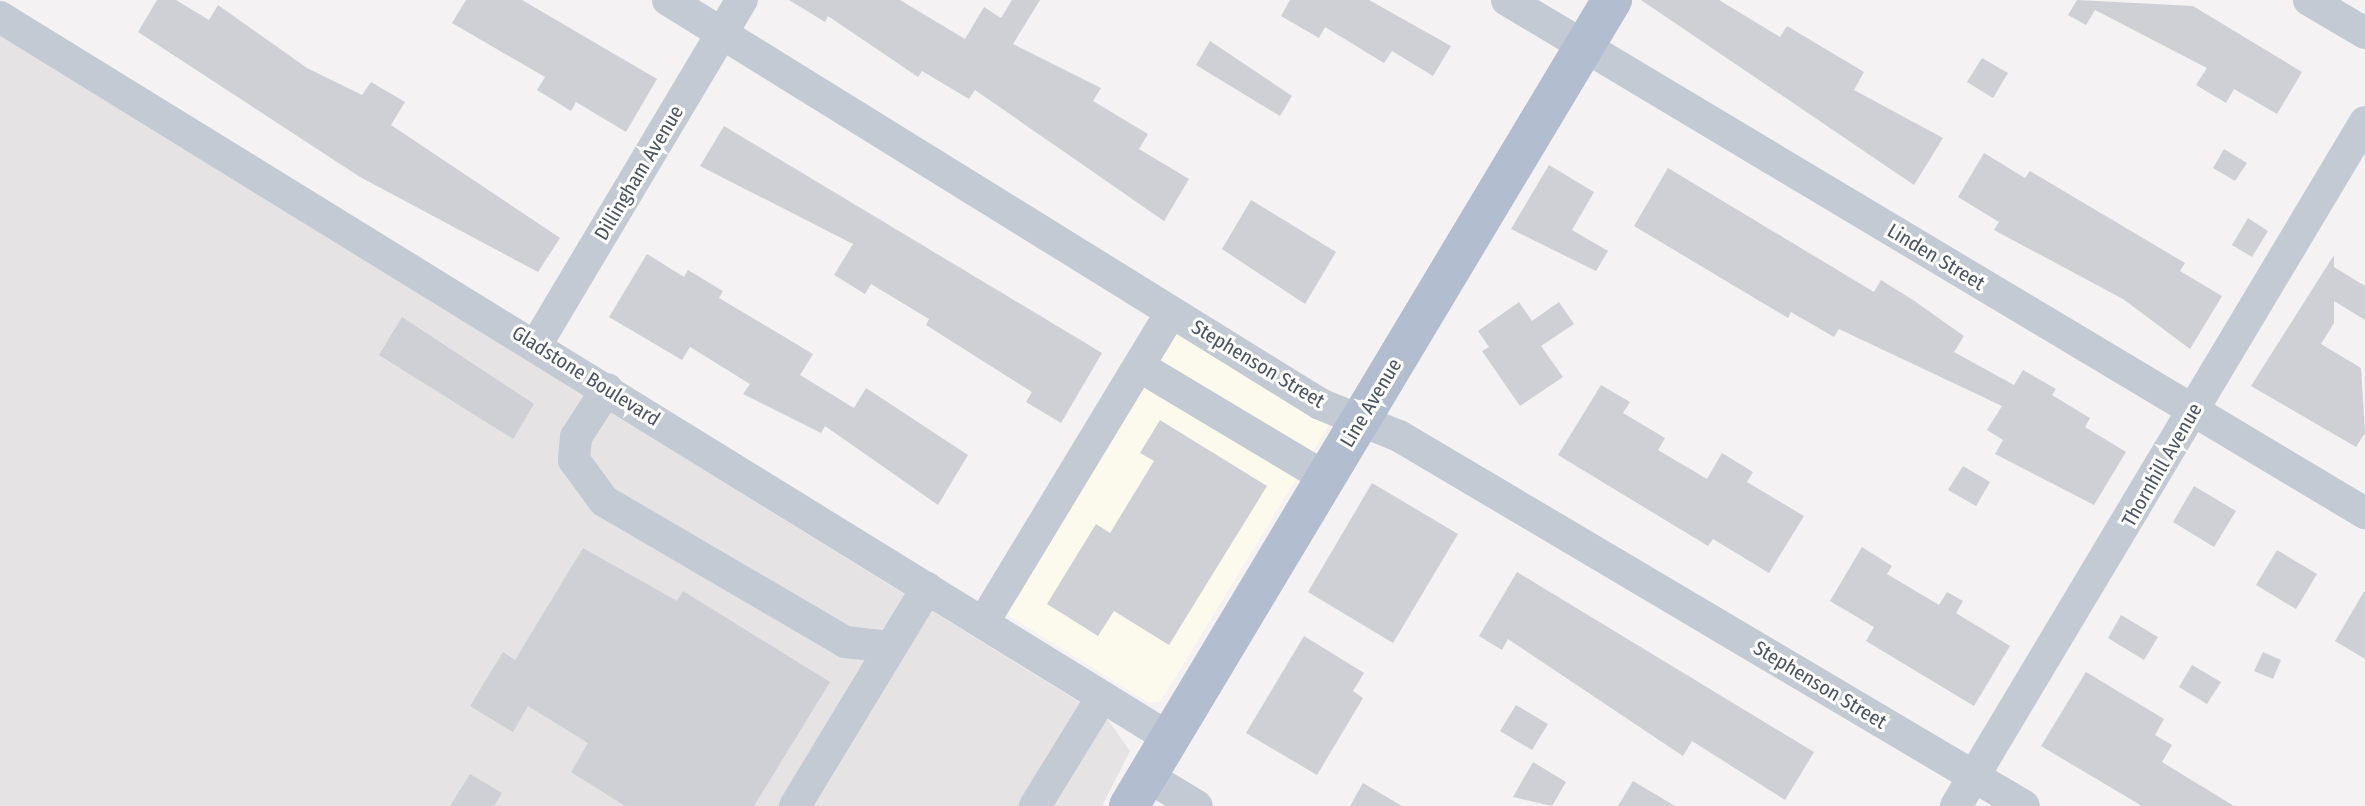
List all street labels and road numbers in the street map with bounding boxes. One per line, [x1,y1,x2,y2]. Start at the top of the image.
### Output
street label: Dillingham Avenue [589,101,689,245]
street label: Linden Street [1883,219,1989,295]
street label: Stephenson Street [1187,315,1329,413]
street label: Gladstone Boulevard [508,321,664,431]
street label: Line Avenue [1335,354,1407,452]
street label: Thornhill Avenue [2117,399,2207,531]
street label: Stephenson Street [1749,636,1891,734]

